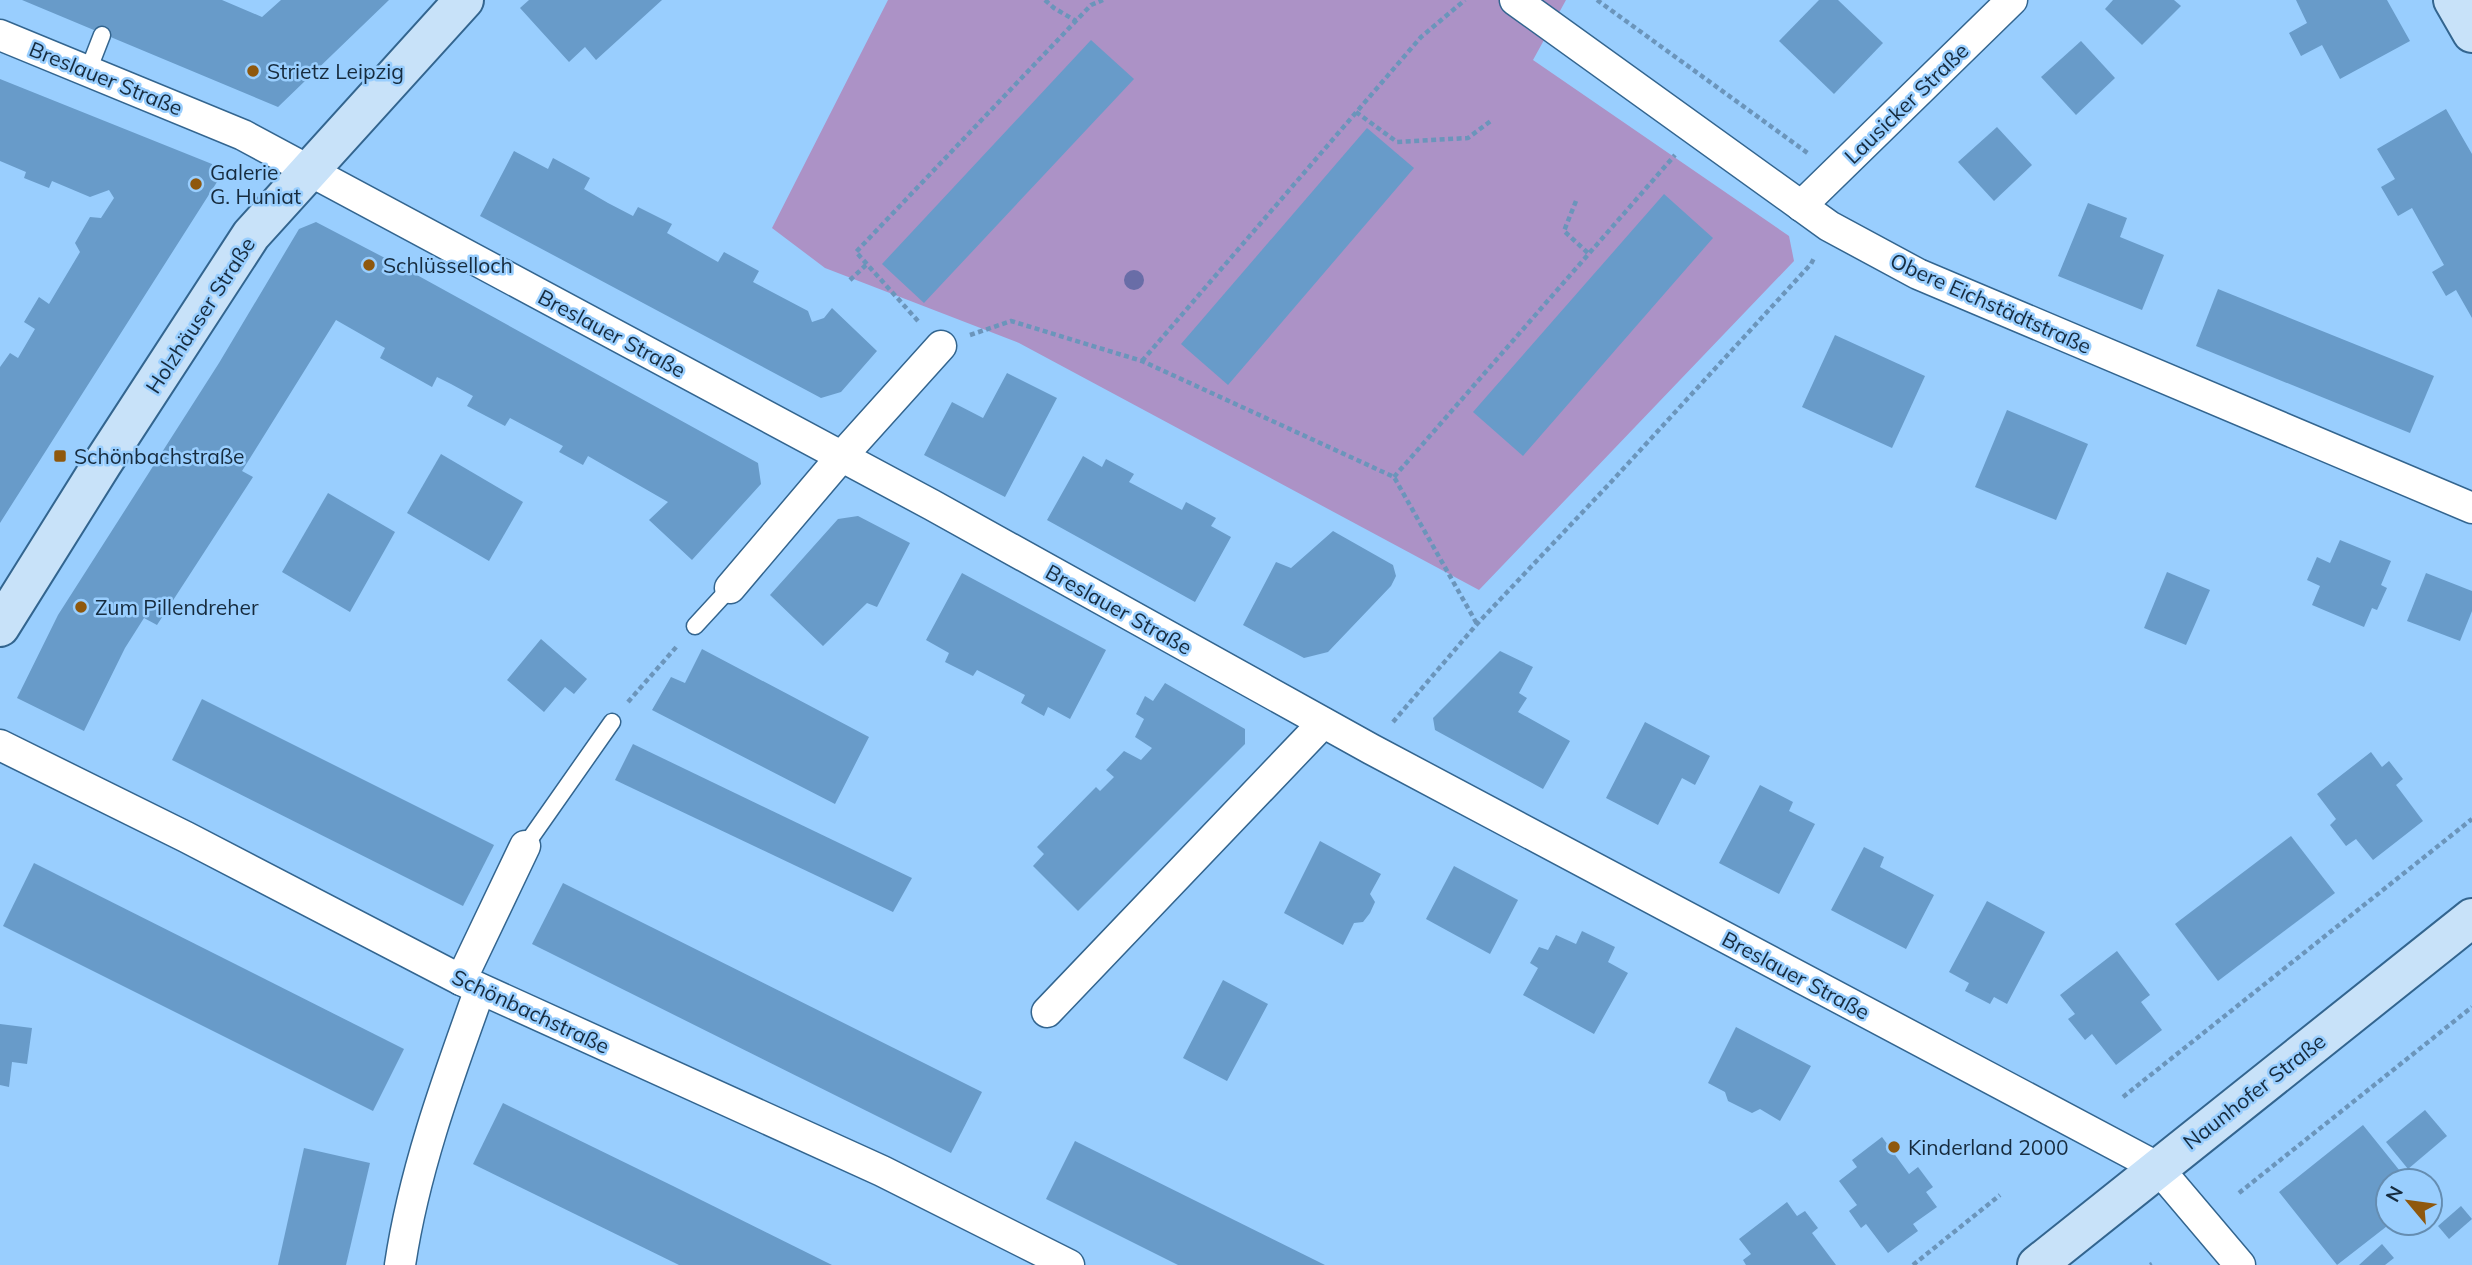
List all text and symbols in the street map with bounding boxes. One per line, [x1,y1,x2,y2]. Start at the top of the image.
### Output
street label: Breslauer Straße [26,35,186,121]
street label: Lausicker Straße [1839,37,1973,169]
place label: Strietz Leipzig [267,58,404,84]
marker: Strietz Leipzig [245,63,261,79]
place label: Galerie G. Huniat [210,159,301,209]
marker: Galerie G. Huniat [188,176,204,192]
street label: Holzhäuser Straße [140,232,260,398]
street label: Obere Eichstädtstraße [1886,247,2096,359]
place label: Schlüsselloch [383,252,513,278]
marker: Schlüsselloch [361,257,377,273]
street label: Breslauer Straße [534,283,690,383]
place label: Schönbachstraße [74,443,245,469]
marker: Schönbachstraße [52,448,68,464]
street label: Breslauer Straße [1041,558,1197,660]
place label: Zum Pillendreher [95,594,259,620]
marker: Zum Pillendreher [73,599,89,615]
street label: Breslauer Straße [1718,925,1874,1025]
street label: Schönbachstraße [448,963,614,1059]
street label: Naunhofer Straße [2178,1027,2330,1155]
place label: Kinderland 2000 [1908,1134,2069,1160]
marker: Kinderland 2000 [1886,1139,1902,1155]
north arrow [2374,1167,2444,1237]
text: N [2380,1182,2408,1206]

